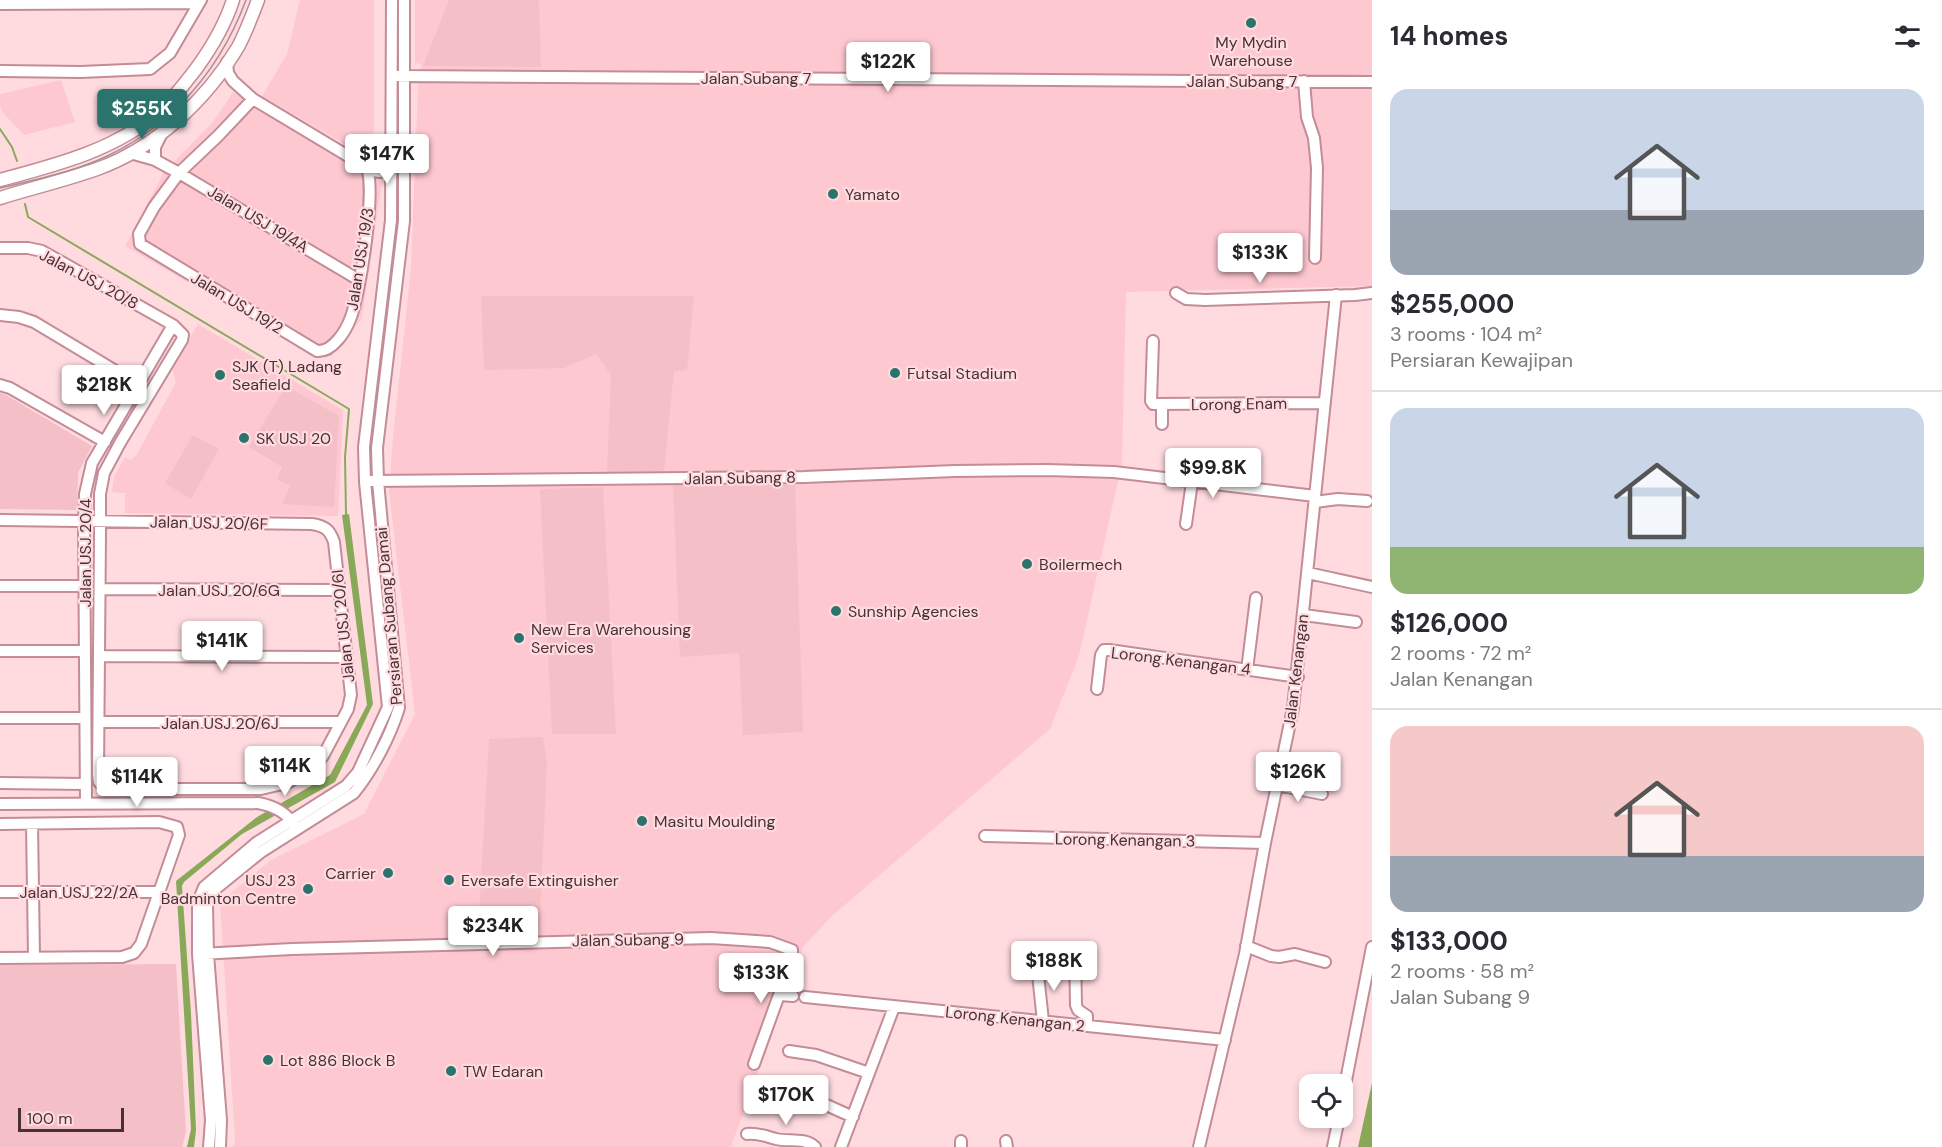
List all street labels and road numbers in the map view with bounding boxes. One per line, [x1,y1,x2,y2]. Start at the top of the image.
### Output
street label: Jalan Subang 7 [701,68,811,89]
street label: Jalan Subang 7 [1187,71,1297,92]
street label: Jalan USJ 19/4A [204,181,313,258]
street label: Jalan USJ 19/3 [342,206,378,312]
street label: Jalan USJ 20/8 [36,244,142,314]
street label: Jalan USJ 19/2 [187,267,287,339]
street label: Lorong Enam [1191,393,1287,415]
street label: Jalan Subang 8 [684,467,796,489]
street label: Jalan USJ 20/4 [75,498,96,607]
street label: Jalan USJ 20/6F [150,511,269,535]
street label: Persiaran Subang Damai [371,526,407,706]
street label: Jalan USJ 20/6I [327,568,359,684]
street label: Jalan USJ 20/6G [158,580,280,601]
street label: Jalan Kenangan [1279,613,1313,729]
street label: Lorong Kenangan 4 [1110,642,1252,680]
street label: Jalan USJ 20/6J [161,713,279,734]
street label: Lorong Kenangan 3 [1055,828,1195,852]
street label: Jalan USJ 22/2A [19,882,139,903]
street label: Jalan Subang 9 [572,929,684,951]
street label: Lorong Kenangan 2 [944,1001,1086,1037]

